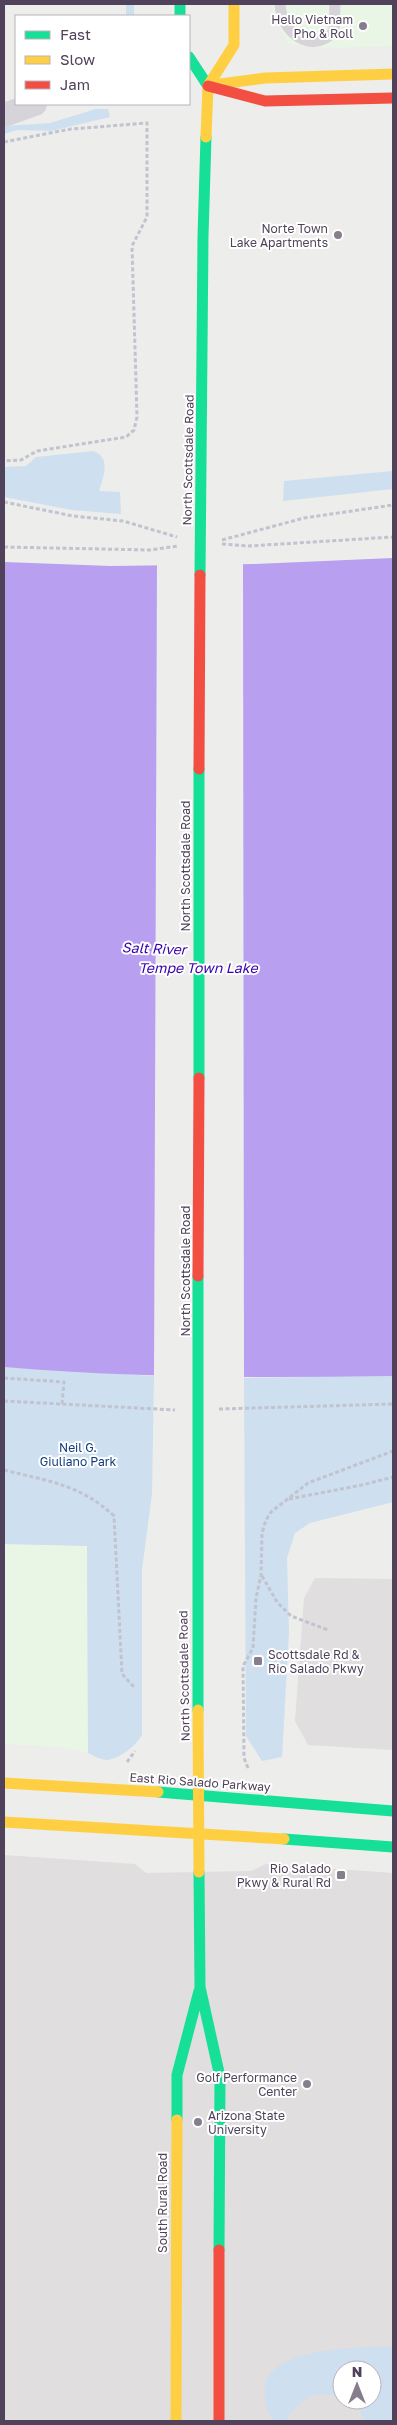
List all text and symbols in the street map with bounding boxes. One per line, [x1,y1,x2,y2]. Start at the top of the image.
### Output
place label: Hello Vietnam Pho & Roll [271,12,353,41]
legend [15,15,190,105]
marker: Hello Vietnam Pho & Roll [357,20,369,32]
text: Fast [60,25,91,43]
text: Slow [60,50,95,68]
text: Jam [60,75,90,93]
place label: Norte Town Lake Apartments [230,221,328,250]
marker: Norte Town Lake Apartments [332,229,344,241]
street label: North Scottsdale Road [179,394,197,526]
street label: North Scottsdale Road [178,801,193,931]
water label: Salt River [121,938,189,958]
water label: Tempe Town Lake [138,959,258,976]
street label: North Scottsdale Road [178,1206,193,1336]
park label: Neil G. Giuliano Park [40,1440,116,1469]
street label: North Scottsdale Road [175,1610,193,1742]
place label: Scottsdale Rd & Rio Salado Pkwy [268,1647,364,1676]
marker: Scottsdale Rd & Rio Salado Pkwy [252,1655,264,1667]
street label: East Rio Salado Parkway [129,1770,271,1794]
place label: Rio Salado Pkwy & Rural Rd [237,1861,331,1890]
marker: Rio Salado Pkwy & Rural Rd [335,1869,347,1881]
place label: Golf Performance Center [196,2070,297,2099]
marker: Golf Performance Center [301,2078,313,2090]
place label: Arizona State University [208,2108,285,2137]
marker: Arizona State University [192,2116,204,2128]
street label: South Rural Road [155,2153,170,2253]
north arrow [332,2360,382,2410]
text: N [352,2363,362,2380]

